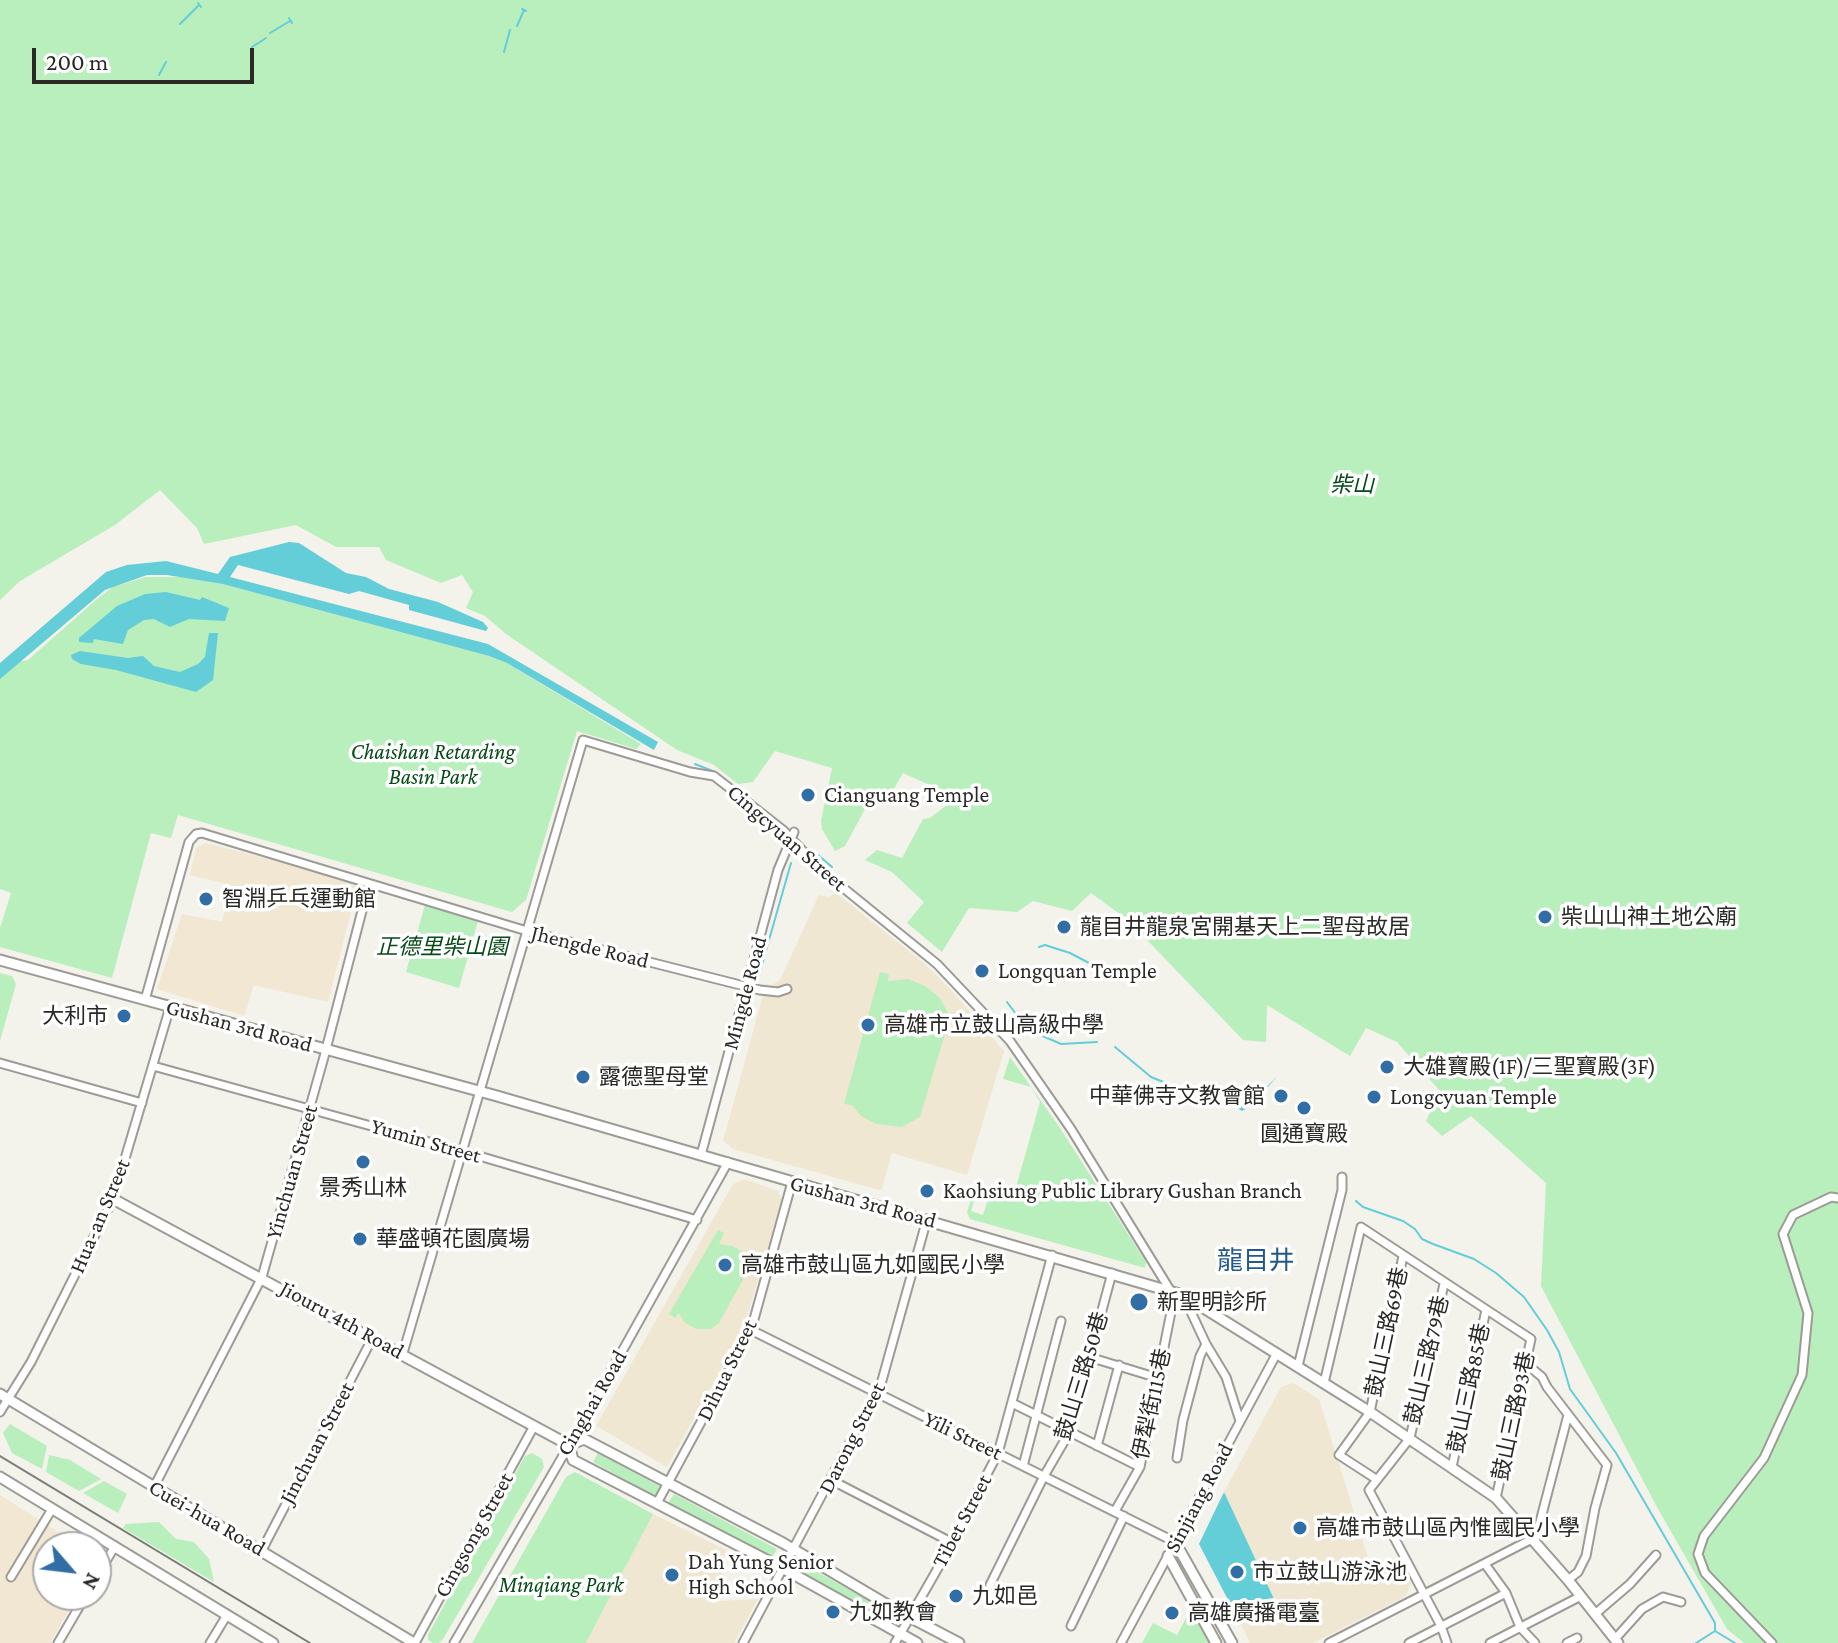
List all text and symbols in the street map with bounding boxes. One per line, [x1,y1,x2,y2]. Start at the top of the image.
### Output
scale bar [36,32,258,82]
text: 200 m [46,48,108,75]
park label: 柴山 [1330,472,1374,498]
park label: Chaishan Retarding Basin Park [351,739,515,790]
street label: Cingcyuan Street [722,779,852,897]
place label: Cianguang Temple [824,782,989,808]
marker: Cianguang Temple [799,786,817,804]
place label: 智淵乒乓運動館 [222,886,376,912]
marker: 智淵乒乓運動館 [197,890,215,908]
place label: 柴山山神土地公廟 [1561,904,1737,930]
marker: 柴山山神土地公廟 [1536,908,1554,926]
place label: 龍目井龍泉宮開基天上二聖母故居 [1080,914,1410,940]
marker: 龍目井龍泉宮開基天上二聖母故居 [1055,918,1073,936]
street label: Jhengde Road [528,920,652,974]
street label: Mingde Road [717,933,773,1053]
park label: 正德里柴山園 [376,934,508,960]
place label: Longquan Temple [998,958,1157,984]
marker: Longquan Temple [973,962,991,980]
street label: Gushan 3rd Road [163,994,315,1058]
place label: 大利市 [42,1003,108,1029]
marker: 大利市 [115,1007,133,1025]
place label: 高雄市立鼓山高級中學 [884,1012,1104,1038]
marker: 高雄市立鼓山高級中學 [859,1016,877,1034]
place label: 大雄寶殿(1F)/三聖寶殿(3F) [1403,1054,1656,1080]
marker: 大雄寶殿(1F)/三聖寶殿(3F) [1378,1058,1396,1076]
place label: 露德聖母堂 [599,1064,709,1090]
marker: 露德聖母堂 [574,1068,592,1086]
place label: 中華佛寺文教會館 [1089,1083,1265,1109]
place label: Longcyuan Temple [1390,1084,1557,1110]
marker: 中華佛寺文教會館 [1272,1087,1290,1105]
marker: Longcyuan Temple [1365,1088,1383,1106]
marker: 圓通寶殿 [1295,1099,1313,1117]
street label: Yinchuan Street [260,1102,324,1242]
street label: Yumin Street [368,1113,484,1169]
place label: 圓通寶殿 [1260,1121,1348,1147]
marker: 景秀山林 [354,1153,372,1171]
street label: Hua-an Street [64,1155,136,1277]
street label: Gushan 3rd Road [787,1170,939,1234]
place label: 景秀山林 [319,1175,407,1201]
place label: Kaohsiung Public Library Gushan Branch [943,1178,1302,1204]
marker: Kaohsiung Public Library Gushan Branch [918,1182,936,1200]
place label: 華盛頓花園廣場 [376,1226,530,1252]
marker: 華盛頓花園廣場 [351,1230,369,1248]
district label: 龍目井 [1217,1245,1295,1277]
place label: 高雄市鼓山區九如國民小學 [741,1252,1005,1278]
marker: 高雄市鼓山區九如國民小學 [716,1256,734,1274]
street label: 鼓山三路69巷 [1360,1265,1414,1399]
street label: Jiouru 4th Road [275,1275,409,1365]
place label: 新聖明診所 [1157,1289,1267,1315]
marker: 新聖明診所 [1128,1291,1150,1313]
street label: 鼓山三路79巷 [1399,1293,1455,1427]
street label: 鼓山三路50巷 [1050,1309,1114,1443]
street label: Dihua Street [691,1315,763,1425]
street label: 鼓山三路85巷 [1442,1321,1496,1455]
street label: Cinghai Road [551,1345,633,1461]
street label: 伊犁街115巷 [1127,1346,1177,1462]
street label: 鼓山三路93巷 [1487,1349,1541,1483]
street label: Jinchuan Street [274,1377,360,1509]
street label: Darong Street [813,1378,891,1498]
street label: Yili Street [920,1406,1006,1466]
street label: Sinjiang Road [1159,1439,1239,1557]
street label: Cingsong Street [429,1468,519,1602]
street label: Tibet Street [926,1470,998,1572]
street label: Cuei-hua Road [144,1474,270,1562]
place label: 高雄市鼓山區內惟國民小學 [1316,1515,1580,1541]
marker: 高雄市鼓山區內惟國民小學 [1291,1519,1309,1537]
north arrow [32,1531,112,1611]
place label: Dah Yung Senior High School [688,1549,834,1600]
place label: 市立鼓山游泳池 [1253,1559,1407,1585]
marker: 市立鼓山游泳池 [1228,1563,1246,1581]
marker: Dah Yung Senior High School [663,1566,681,1584]
text: N [77,1569,106,1594]
park label: Minqiang Park [499,1572,623,1598]
place label: 九如邑 [972,1583,1038,1609]
marker: 九如邑 [947,1587,965,1605]
place label: 九如教會 [849,1599,937,1625]
place label: 高雄廣播電臺 [1188,1600,1320,1626]
marker: 九如教會 [824,1603,842,1621]
marker: 高雄廣播電臺 [1163,1604,1181,1622]

